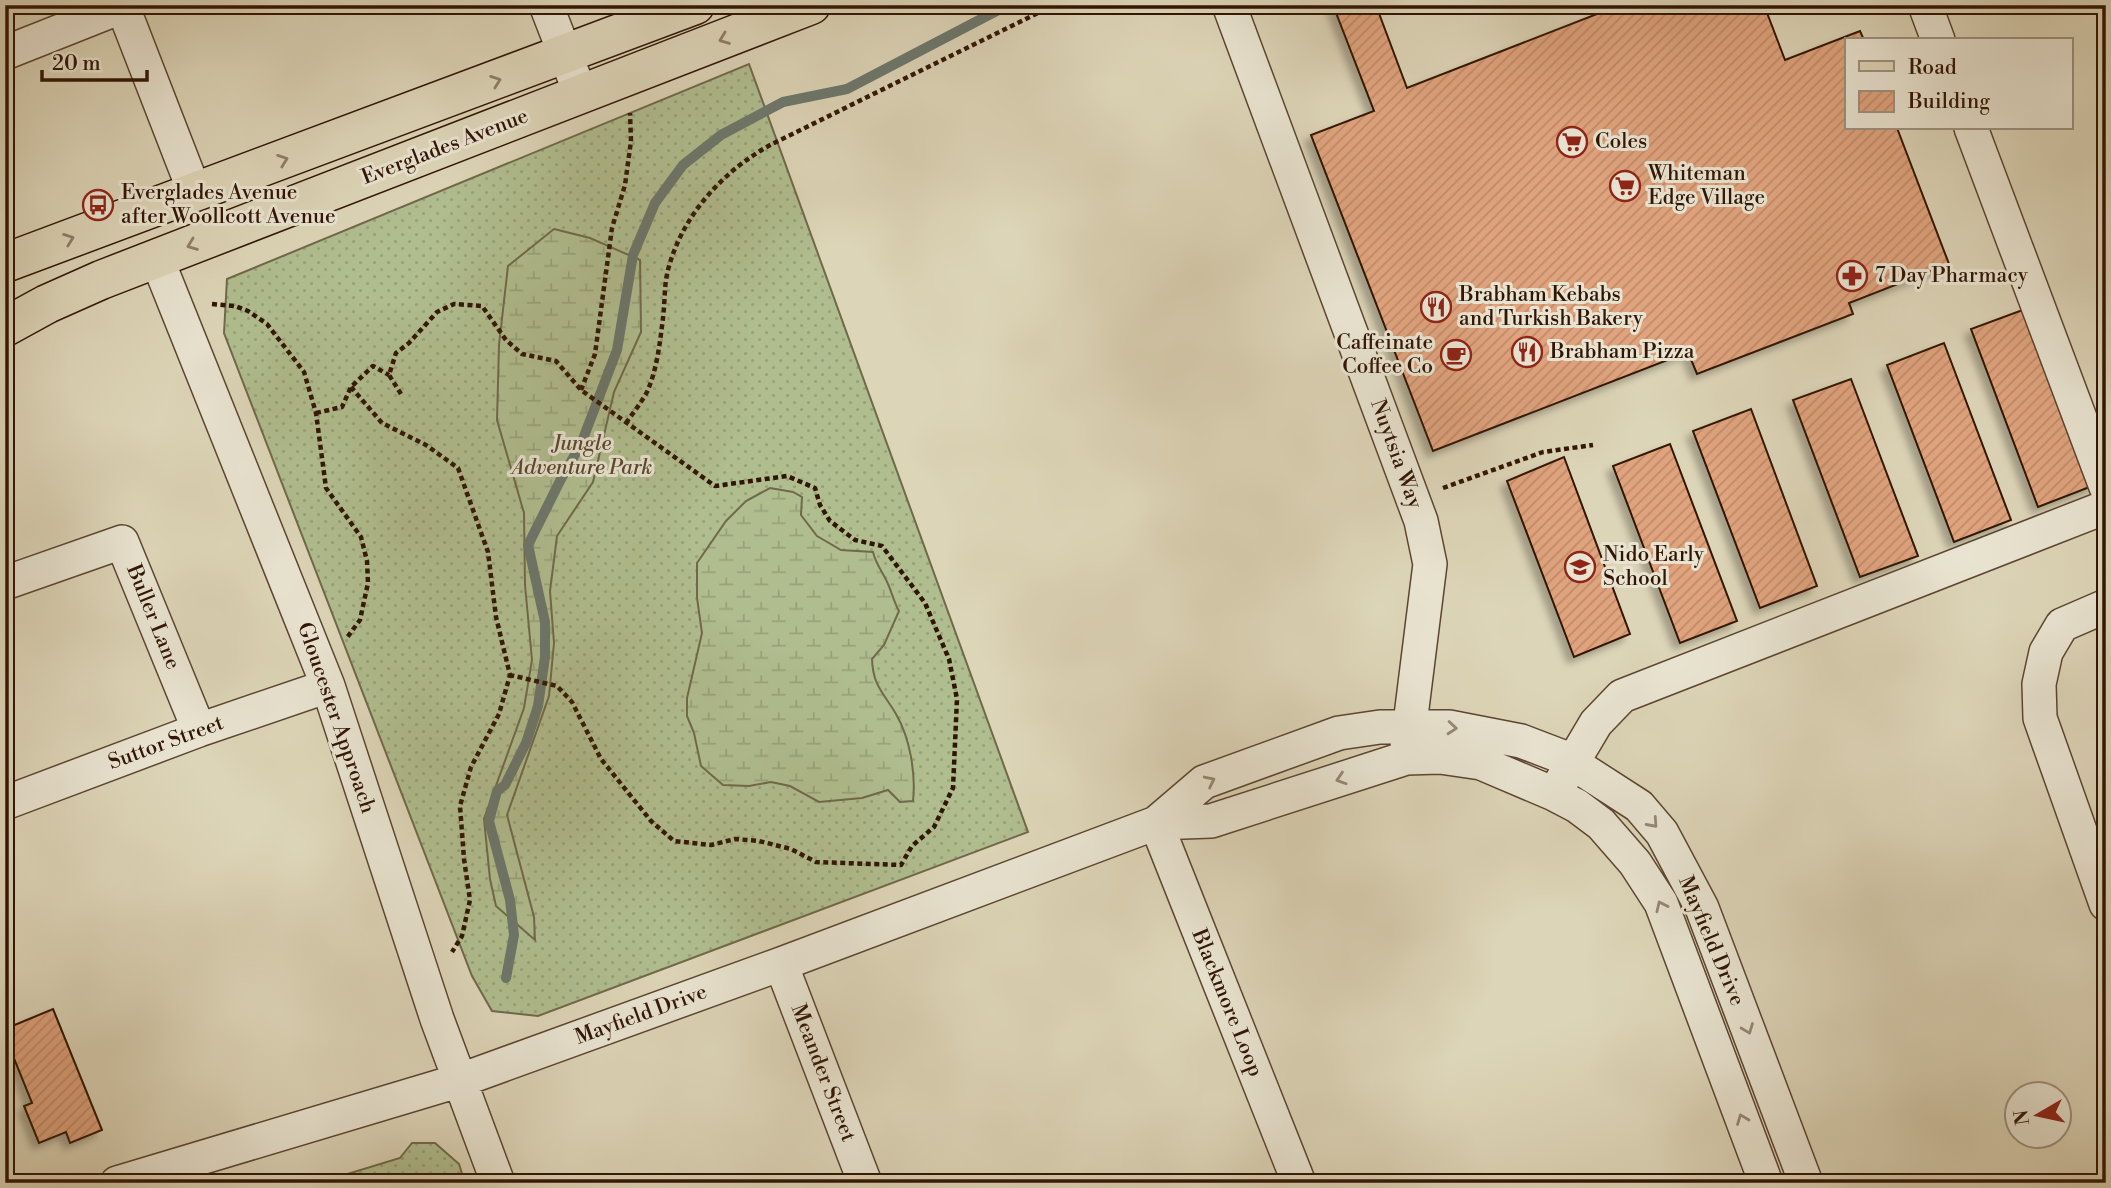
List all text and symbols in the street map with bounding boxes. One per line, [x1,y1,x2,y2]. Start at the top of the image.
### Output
one-way arrow [719,30,731,44]
scale bar [42,38,147,82]
legend [1845,38,2072,130]
text: 20 m [52,51,101,77]
text: Road [1908,55,1957,81]
one-way arrow [489,75,501,89]
text: Building [1907,89,1990,115]
street label: Everglades Avenue [358,103,532,191]
supermarket icon: Coles [1555,125,1589,159]
place label: Coles [1595,129,1647,155]
one-way arrow [276,155,288,169]
place label: Whiteman Edge Village [1647,161,1765,211]
supermarket icon: Whiteman Edge Village [1608,169,1642,203]
place label: Everglades Avenue after Woollcott Avenue [121,180,336,230]
bus stop icon: Everglades Avenue after Woollcott Avenue [81,188,115,222]
one-way arrow [63,234,75,248]
one-way arrow [187,237,199,251]
pharmacy icon: 7 Day Pharmacy [1835,259,1869,293]
place label: 7 Day Pharmacy [1875,263,2029,289]
place label: Brabham Kebabs and Turkish Bakery [1458,282,1644,332]
restaurant icon: Brabham Kebabs and Turkish Bakery [1419,290,1453,324]
place label: Caffeinate Coffee Co [1336,330,1433,380]
restaurant icon: Brabham Pizza [1510,335,1544,369]
cafe icon: Caffeinate Coffee Co [1439,338,1473,372]
place label: Brabham Pizza [1549,339,1695,365]
street label: Nuytsia Way [1364,396,1428,513]
park label: Jungle Adventure Park [510,431,652,481]
place label: Nido Early School [1603,542,1705,592]
school or university icon: Nido Early School [1563,550,1597,584]
street label: Buller Lane [120,560,186,673]
street label: Gloucester Approach [291,619,381,817]
street label: Suttor Street [105,710,228,776]
one-way arrow [1447,720,1458,735]
one-way arrow [1335,770,1347,785]
one-way arrow [1202,776,1215,790]
one-way arrow [1645,815,1658,828]
street label: Mayfield Drive [1672,872,1750,1010]
one-way arrow [1655,901,1669,913]
street label: Blackmore Loop [1185,924,1268,1081]
street label: Mayfield Drive [571,979,711,1051]
street label: Meander Street [785,1001,861,1146]
one-way arrow [1739,1022,1753,1034]
north arrow [2002,1080,2072,1150]
text: N [2009,1108,2035,1127]
one-way arrow [1737,1113,1751,1125]

